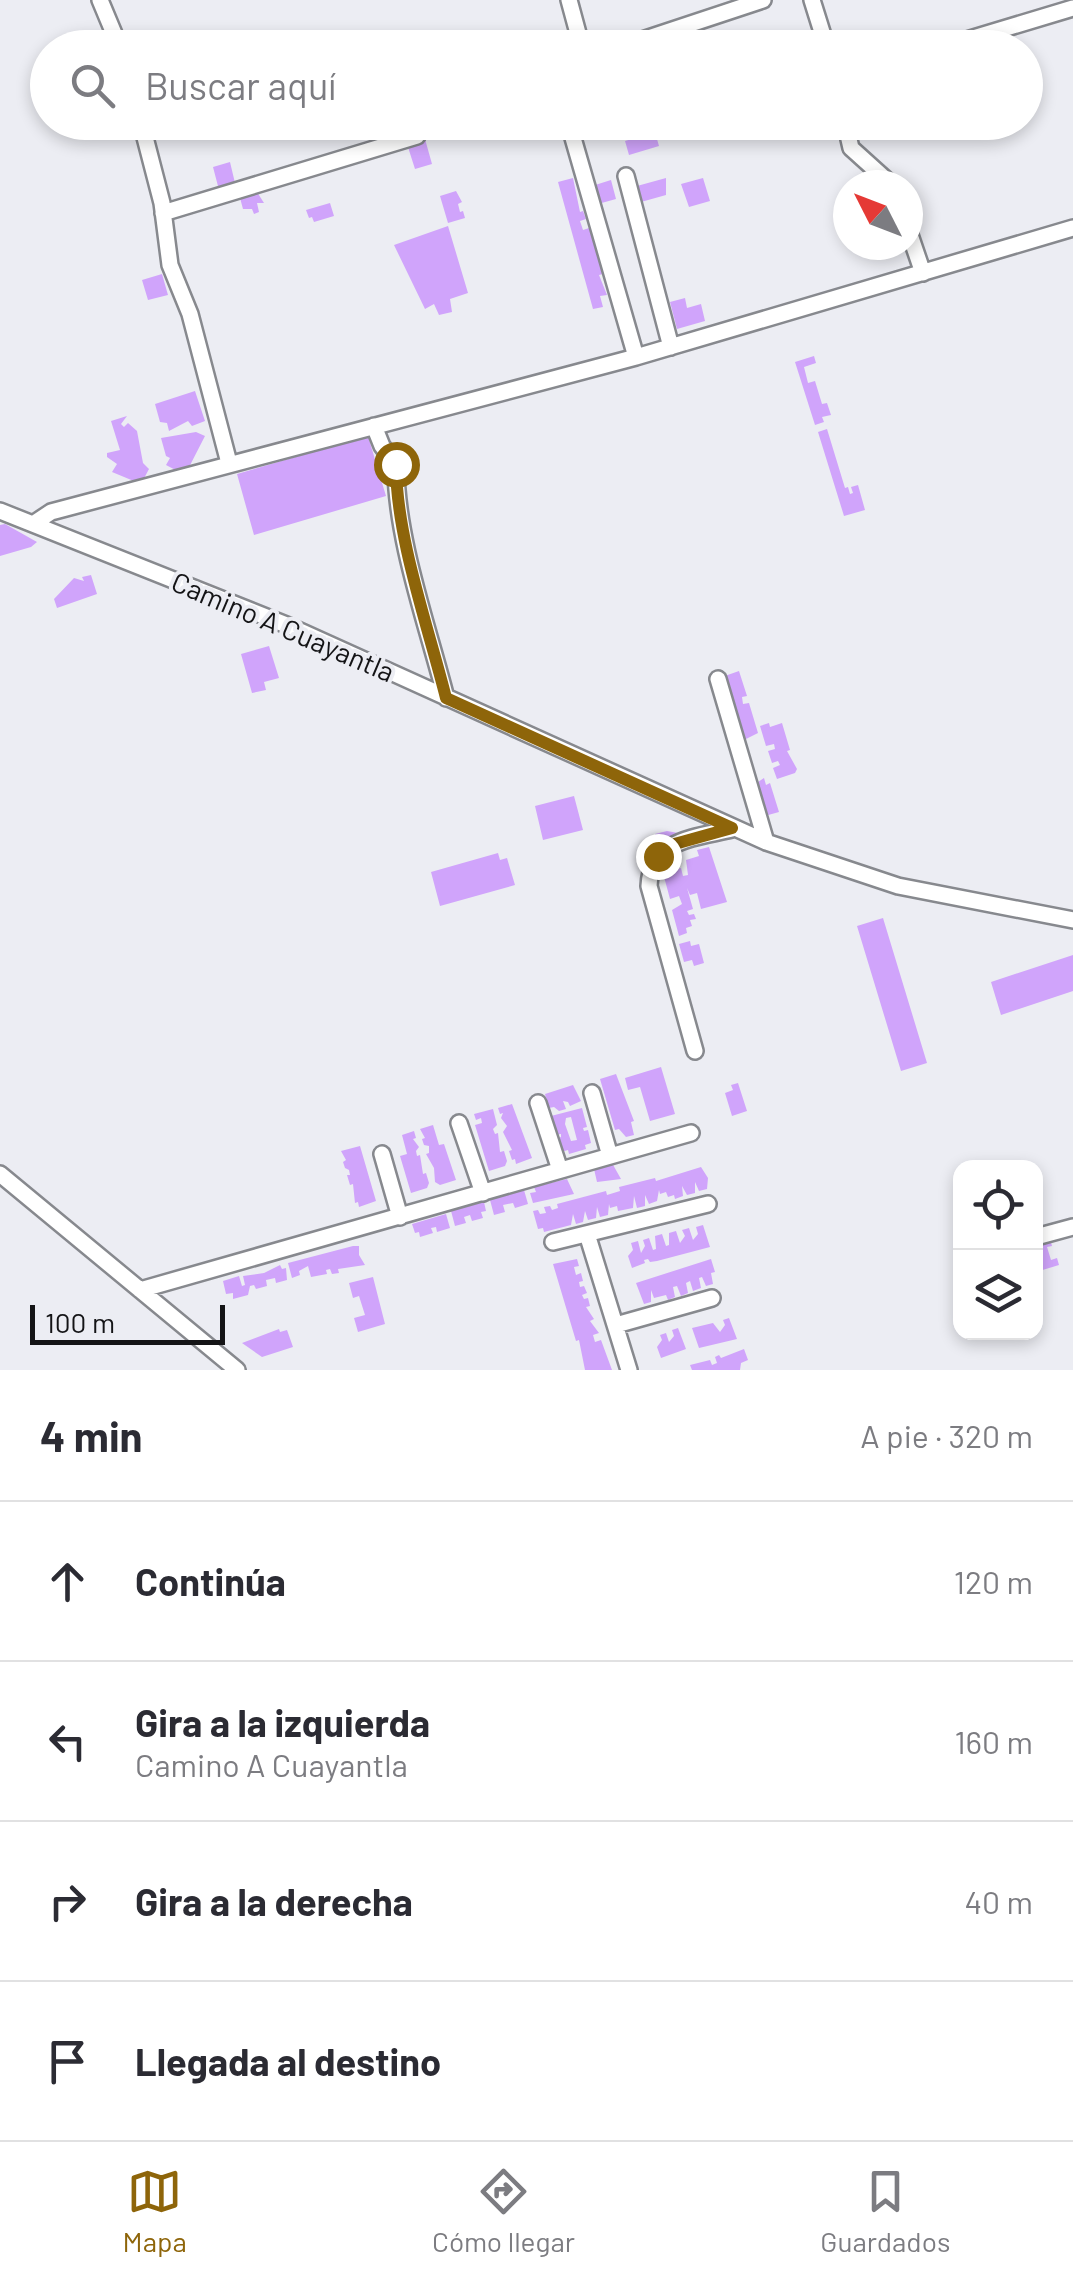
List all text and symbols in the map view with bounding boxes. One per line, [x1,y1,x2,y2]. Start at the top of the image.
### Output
search box [30,30,1043,140]
icon: search [65,58,120,113]
text: Buscar aquí [145,62,336,108]
north arrow [833,170,923,260]
route start [374,442,420,488]
street label: Camino A Cuayantla [167,564,400,688]
route end [636,834,682,880]
map controls [953,1160,1043,1340]
button: locate [953,1160,1043,1250]
button: layers [953,1250,1043,1340]
scale bar [30,1300,225,1344]
text: 100 m [45,1305,115,1339]
text: 4 min [40,1410,143,1460]
text: A pie · 320 m [860,1416,1033,1454]
icon: ahead [40,1554,95,1609]
text: Continúa [135,1558,286,1604]
text: 120 m [954,1562,1033,1600]
text: Gira a la izquierda [135,1699,430,1745]
icon: left [40,1714,95,1769]
text: 160 m [954,1722,1033,1760]
text: Camino A Cuayantla [135,1745,408,1783]
icon: right [40,1874,95,1929]
text: Gira a la derecha [135,1878,413,1924]
text: 40 m [964,1882,1033,1920]
icon: arrive [40,2034,95,2089]
text: Llegada al destino [135,2038,441,2084]
tab: Mapa [123,2164,187,2258]
tab: Cómo llegar [432,2164,575,2258]
tab: Guardados [820,2164,950,2258]

